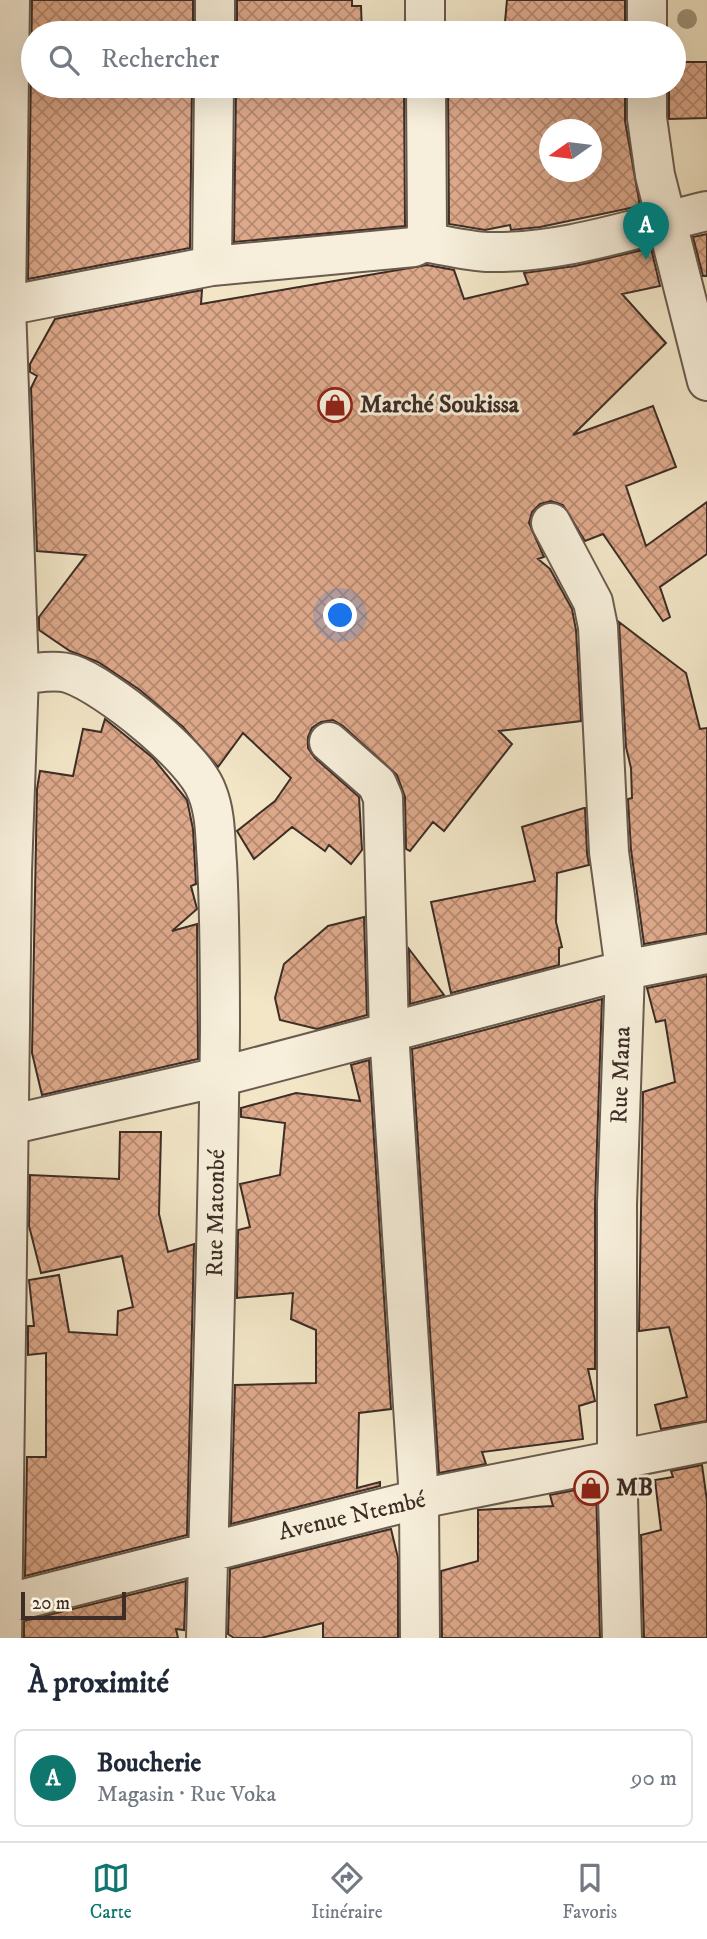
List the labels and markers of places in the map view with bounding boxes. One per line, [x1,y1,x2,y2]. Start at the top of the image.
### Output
pin: A [623,202,669,260]
shop icon: Marché Soukissa [316,386,354,424]
place label: Marché Soukissa [360,390,520,420]
shop icon: MB [572,1469,610,1507]
place label: MB [616,1473,653,1503]

